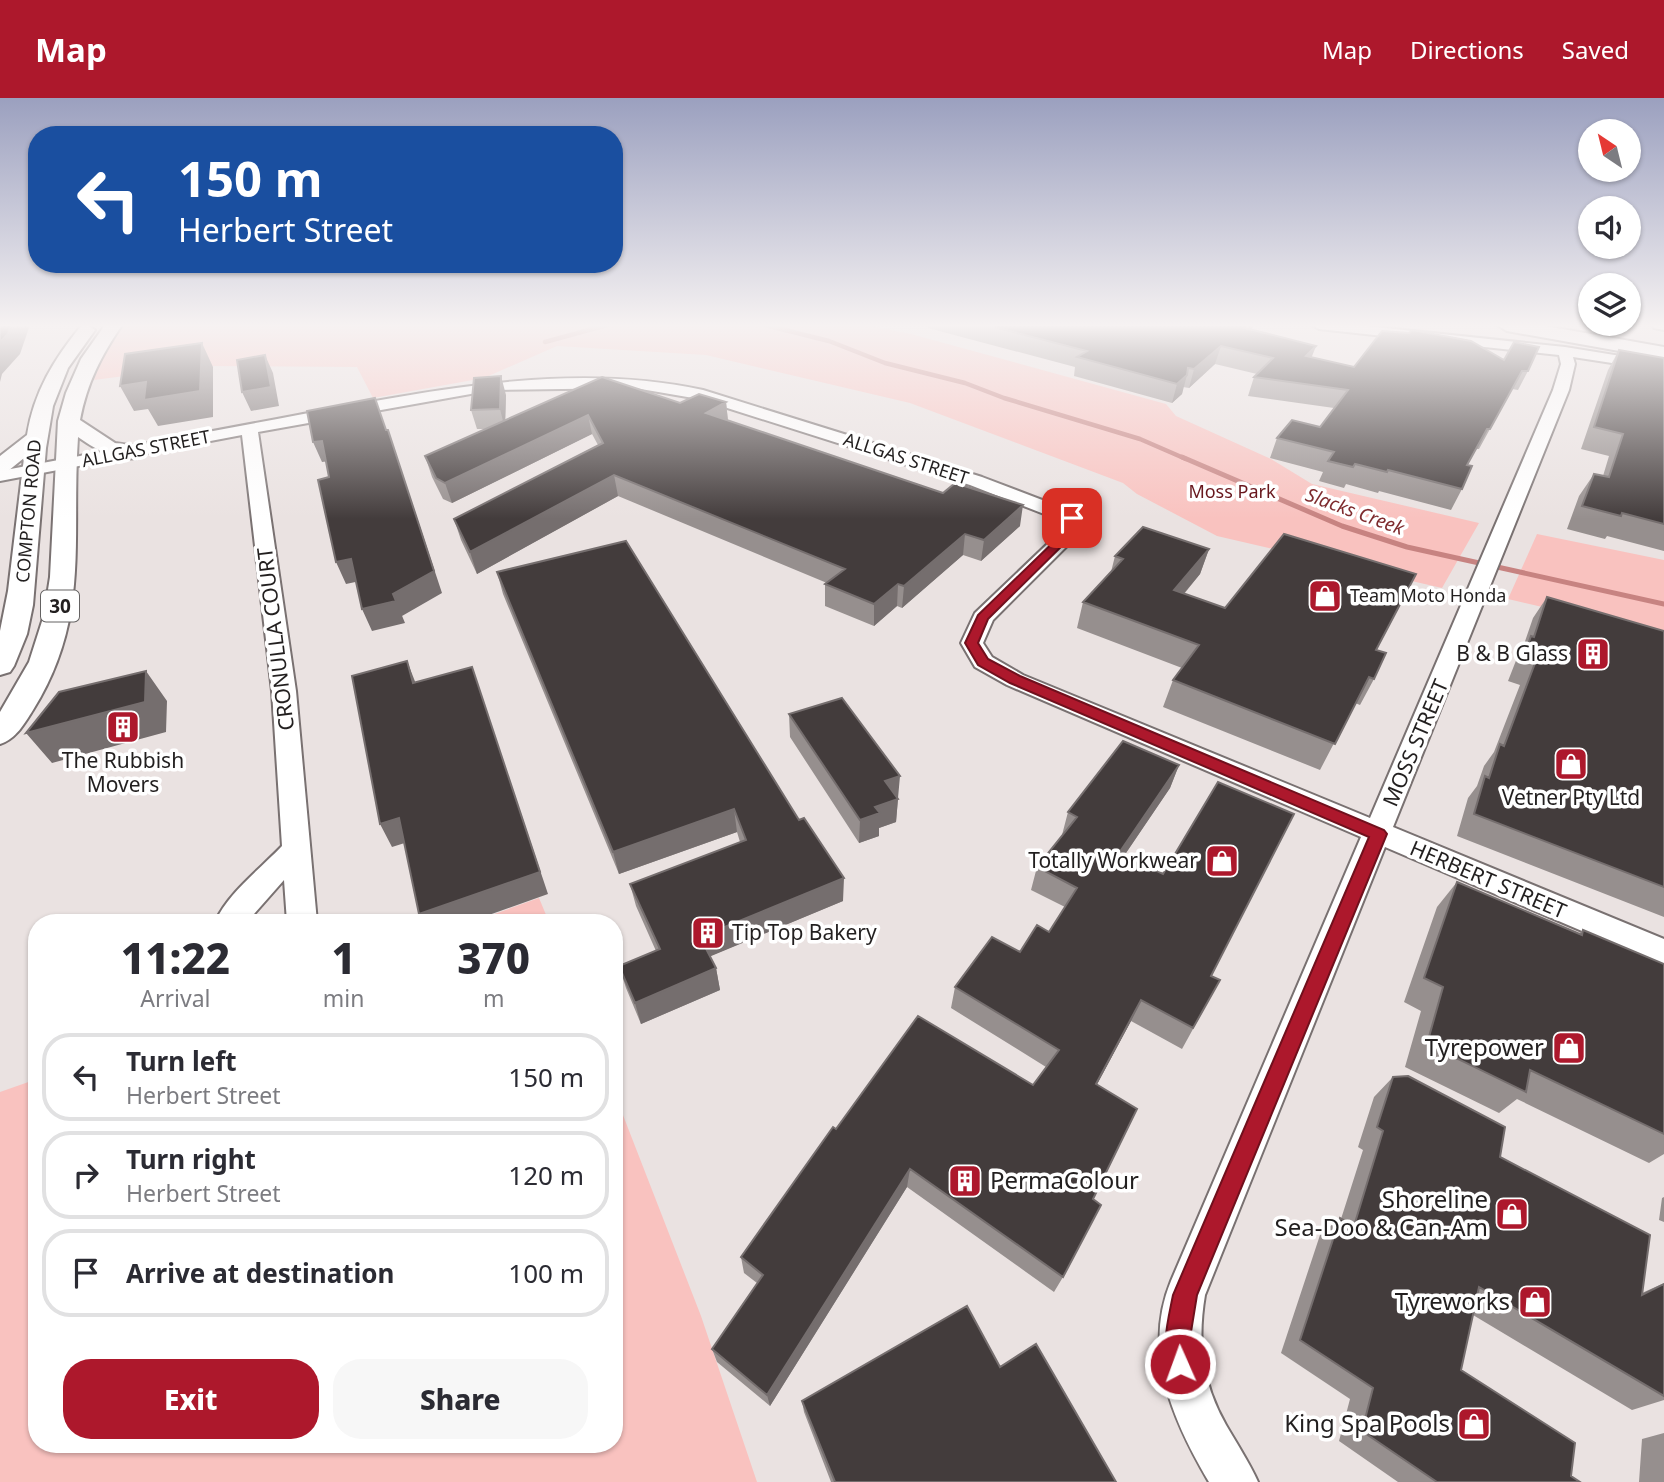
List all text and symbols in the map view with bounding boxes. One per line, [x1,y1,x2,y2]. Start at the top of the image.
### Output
text: Map [35,27,107,72]
text: Map [1322,33,1372,66]
text: Directions [1410,33,1524,66]
text: Saved [1562,33,1629,66]
north arrow [1578,119,1642,182]
map controls [1578,119,1641,336]
text: 150 m [178,145,323,211]
icon: left [63,154,154,245]
button: sound [1578,196,1641,259]
text: Herbert Street [178,208,393,251]
button: layers [1578,273,1641,336]
street label: ALLGAS STREET [80,424,212,472]
street label: ALLGAS STREET [841,427,972,490]
street label: COMPTON ROAD [10,438,46,584]
park label: Moss Park [1188,479,1276,503]
water label: Slacks Creek [1302,481,1408,541]
pin [1042,488,1102,548]
icon: arrive [1053,499,1091,537]
street label: CRONULLA COURT [250,546,300,732]
shop icon: Team Moto Honda [1306,577,1344,615]
place label: Team Moto Honda [1350,583,1506,607]
road number: 30 [41,590,79,622]
building icon: B & B Glass [1574,635,1612,673]
place label: B & B Glass [1456,639,1568,667]
street label: MOSS STREET [1376,675,1455,810]
building icon: The Rubbish Movers [104,708,142,746]
shop icon: Vetner Pty Ltd [1552,745,1590,783]
place label: The Rubbish Movers [62,746,184,798]
place label: Vetner Pty Ltd [1502,783,1640,811]
street label: HERBERT STREET [1406,834,1571,925]
shop icon: Totally Workwear [1203,842,1241,880]
place label: Totally Workwear [1028,846,1198,874]
building icon: Tip Top Bakery [689,914,727,952]
place label: Tip Top Bakery [732,918,877,946]
text: 11:22 [121,929,230,986]
text: 1 [331,929,356,986]
text: 370 [457,929,530,986]
text: Arrival [140,982,210,1014]
text: min [323,982,364,1014]
text: m [483,982,504,1014]
shop icon: Tyrepower [1550,1029,1588,1067]
place label: Tyrepower [1425,1030,1544,1063]
text: Turn left [126,1043,237,1079]
icon: left [67,1058,105,1096]
text: 150 m [508,1059,584,1095]
text: Herbert Street [126,1079,281,1111]
text: Turn right [126,1141,256,1177]
icon: right [67,1156,105,1194]
text: 120 m [508,1157,584,1193]
building icon: PermaColour [946,1162,984,1200]
place label: PermaColour [990,1163,1139,1196]
text: Herbert Street [126,1177,281,1209]
place label: Shoreline Sea-Doo & Can-Am [1275,1182,1488,1243]
shop icon: Shoreline Sea-Doo & Can-Am [1493,1195,1531,1233]
icon: arrive [67,1254,105,1292]
text: Arrive at destination [126,1255,395,1291]
text: 100 m [508,1255,584,1291]
shop icon: Tyreworks [1516,1283,1554,1321]
place label: Tyreworks [1395,1284,1510,1317]
position arrow [1143,1327,1217,1401]
button: Exit [63,1359,319,1439]
button: Share [333,1359,588,1439]
shop icon: King Spa Pools [1455,1405,1493,1443]
place label: King Spa Pools [1284,1406,1450,1439]

